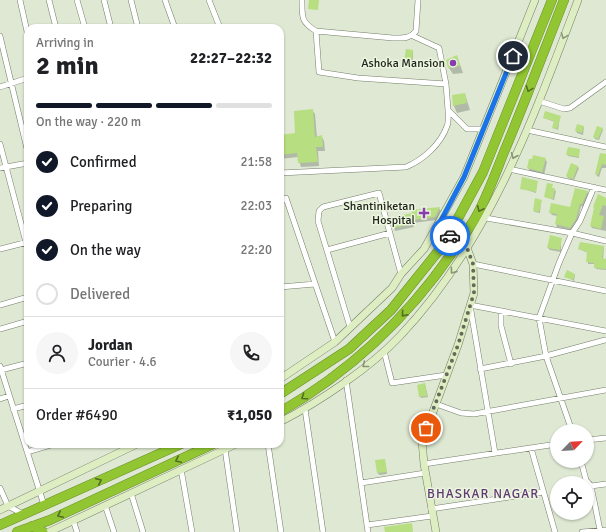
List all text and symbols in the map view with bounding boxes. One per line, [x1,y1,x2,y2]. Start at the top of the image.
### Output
one-way arrow [561,33,569,40]
text: Arriving in [36,35,94,51]
pin [496,39,530,73]
icon: home [502,45,524,67]
text: 22:27–22:32 [190,49,272,67]
text: 2 min [36,50,99,82]
place label: Ashoka Mansion [361,56,445,71]
marker: Ashoka Mansion [448,58,458,68]
one-way arrow [526,85,534,92]
text: On the way · 220 m [36,114,141,130]
icon: check [36,151,58,173]
text: Confirmed [70,153,137,171]
one-way arrow [511,153,519,160]
text: 21:58 [240,154,272,170]
icon: check [36,195,58,217]
text: Preparing [70,197,133,215]
text: 22:03 [240,198,272,214]
place label: Shantiniketan Hospital [343,199,415,228]
one-way arrow [477,204,485,212]
marker: Shantiniketan Hospital [418,207,430,219]
courier [430,216,470,256]
icon: car [439,225,461,247]
icon: check [36,239,58,261]
text: On the way [70,241,141,259]
text: 22:20 [240,242,272,258]
one-way arrow [451,266,458,273]
text: Delivered [70,285,130,303]
one-way arrow [401,309,408,316]
button: person [36,332,78,374]
button: phone [230,332,272,374]
text: Jordan [88,336,133,354]
text: Courier · 4.6 [88,354,157,370]
one-way arrow [362,361,369,368]
one-way arrow [301,392,308,400]
text: Order #6490 [36,406,118,424]
text: ₹1,050 [227,406,272,424]
pin [409,411,443,445]
icon: bag [415,417,437,439]
north arrow [550,424,594,468]
map controls [550,424,594,520]
one-way arrow [174,455,182,463]
button: locate [550,476,594,520]
one-way arrow [96,477,103,485]
district label: BHASKAR NAGAR [427,486,539,502]
one-way arrow [56,510,64,518]

